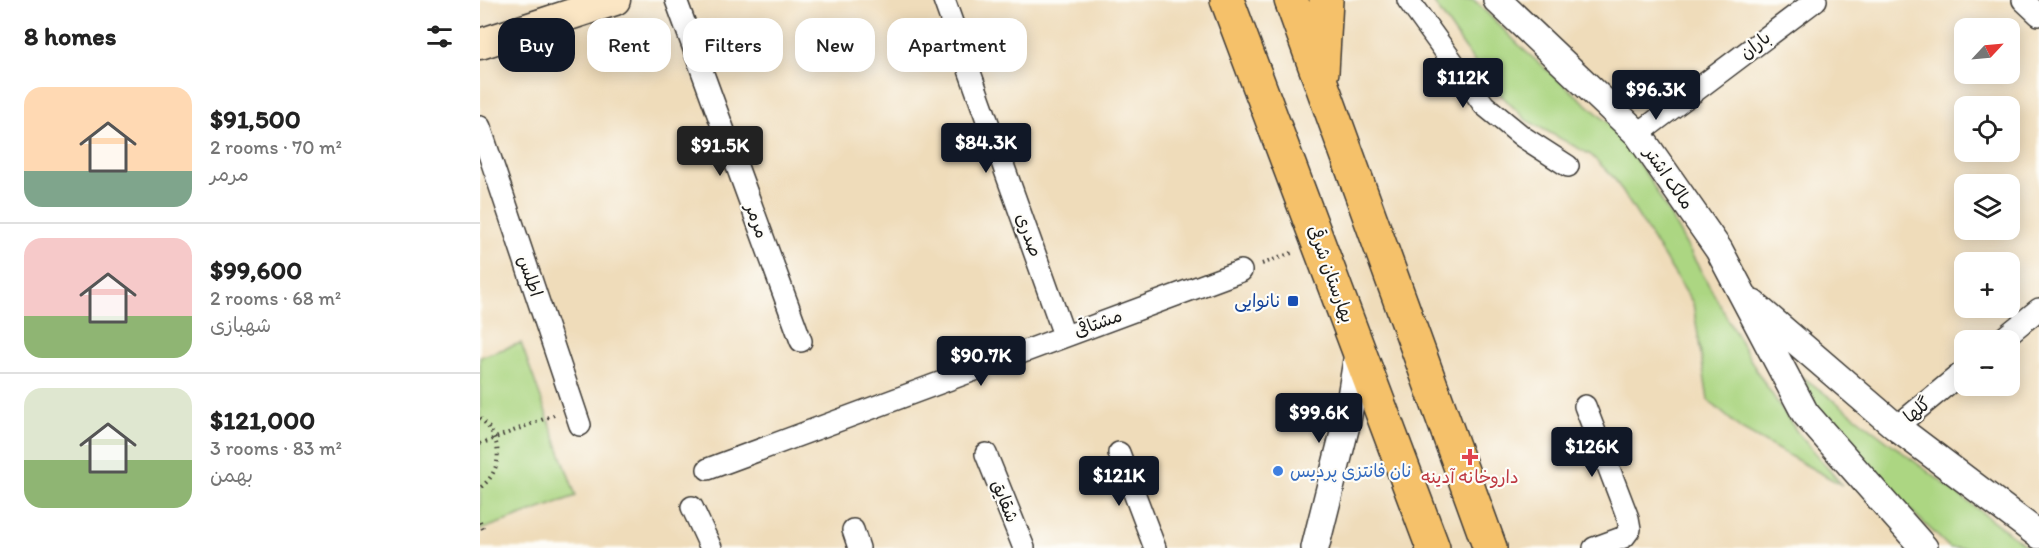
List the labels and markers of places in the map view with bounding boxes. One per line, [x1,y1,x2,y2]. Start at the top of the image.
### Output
pin: $112K [1421,58,1505,109]
pin: $96.3K [1607,70,1705,121]
pin: $84.3K [937,123,1035,174]
pin: $91.5K [671,126,769,177]
place label: نانوایی [1234,290,1281,312]
marker: نانوایی [1286,294,1300,308]
pin: $90.7K [932,336,1030,387]
pin: $99.6K [1270,393,1368,444]
pin: $126K [1550,427,1634,478]
marker: داروخانه آدینه [1463,450,1477,464]
pin: $121K [1077,456,1161,507]
place label: نان فانتزی پردیس [1290,460,1411,483]
marker: نان فانتزی پردیس [1271,464,1285,478]
place label: داروخانه آدینه [1421,466,1519,488]

